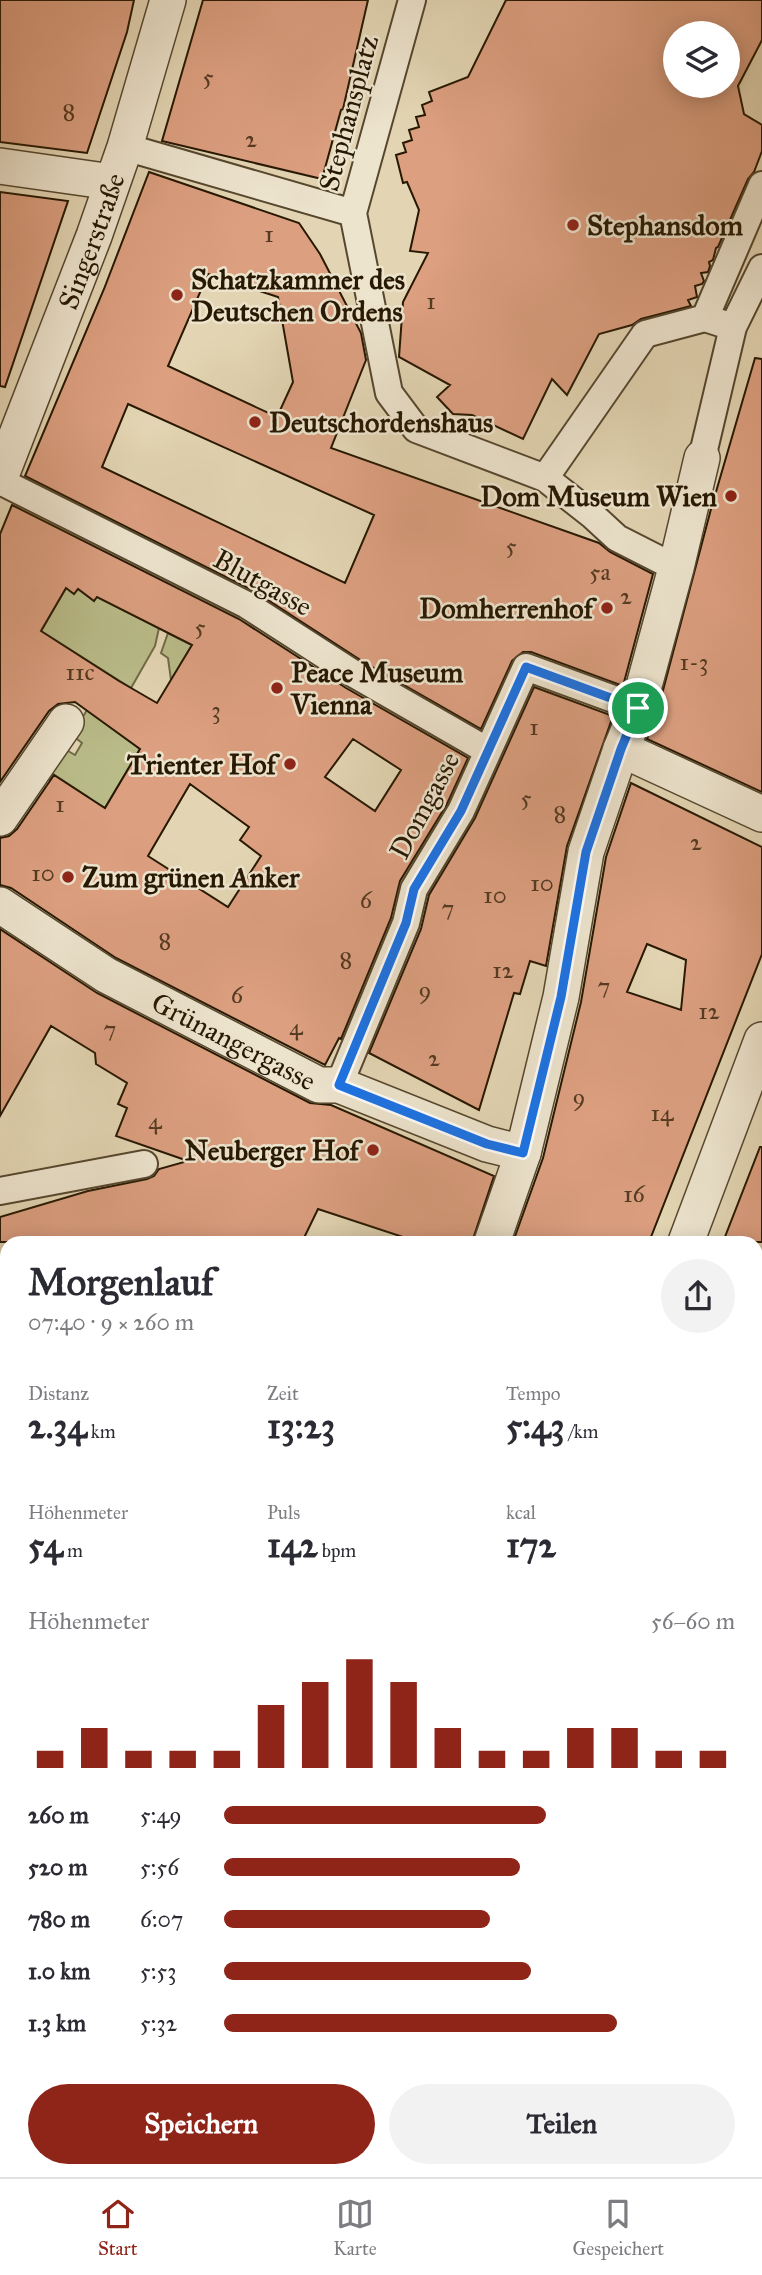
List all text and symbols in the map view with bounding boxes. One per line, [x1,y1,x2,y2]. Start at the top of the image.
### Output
map controls [663,21,740,98]
button: layers [663,21,740,98]
street label: Stephansplatz [311,31,386,195]
house number: 5 [202,62,214,92]
house number: 8 [63,97,75,127]
house number: 2 [245,124,257,154]
street label: Singerstraße [50,168,133,314]
place label: Stephansdom [587,208,744,243]
marker: Stephansdom [565,217,581,233]
house number: 1 [264,219,274,249]
place label: Schatzkammer des Deutschen Ordens [191,262,405,329]
house number: 1 [426,286,436,316]
marker: Schatzkammer des Deutschen Ordens [169,287,185,303]
place label: Deutschordenshaus [269,405,493,440]
marker: Deutschordenshaus [247,414,263,430]
place label: Dom Museum Wien [480,479,717,514]
marker: Dom Museum Wien [723,488,739,504]
house number: 5 [505,531,517,561]
street label: Blutgasse [207,541,318,624]
house number: 5a [589,557,612,587]
house number: 2 [620,581,632,611]
place label: Domherrenhof [419,591,598,626]
marker: Domherrenhof [599,600,615,616]
house number: 5 [194,612,206,642]
house number: 1-3 [680,647,708,677]
place label: Peace Museum Vienna [290,655,464,722]
house number: 11c [65,657,95,687]
pin [608,678,668,738]
marker: Peace Museum Vienna [269,680,285,696]
icon: arrive [619,689,657,727]
house number: 3 [211,695,221,725]
house number: 1 [529,712,539,742]
street label: Domgasse [382,745,467,865]
place label: Trienter Hof [127,747,281,782]
marker: Trienter Hof [282,756,298,772]
house number: 5 [520,783,532,813]
house number: 1 [55,789,65,819]
house number: 8 [554,799,566,829]
house number: 2 [690,827,702,857]
house number: 10 [31,858,55,888]
place label: Zum grünen Anker [82,860,300,895]
house number: 10 [530,868,554,898]
marker: Zum grünen Anker [60,869,76,885]
house number: 10 [483,880,507,910]
house number: 6 [360,885,373,915]
house number: 7 [442,893,454,923]
house number: 8 [159,926,171,956]
house number: 8 [340,945,352,975]
house number: 12 [492,955,514,985]
house number: 7 [598,971,610,1001]
house number: 9 [419,975,431,1005]
house number: 6 [231,980,244,1010]
street label: Grünangergasse [146,985,322,1098]
house number: 12 [698,996,720,1026]
house number: 4 [289,1012,303,1042]
house number: 7 [104,1014,116,1044]
house number: 2 [428,1043,440,1073]
house number: 9 [573,1082,585,1112]
house number: 14 [651,1098,674,1128]
house number: 4 [148,1106,162,1136]
place label: Neuberger Hof [185,1133,364,1168]
marker: Neuberger Hof [365,1142,381,1158]
house number: 16 [623,1179,646,1209]
text: Morgenlauf [28,1259,214,1305]
button: share [661,1259,735,1333]
text: 07:40 · 9 × 260 m [28,1308,194,1336]
text: Distanz [28,1382,89,1405]
text: Zeit [267,1382,299,1405]
text: Tempo [506,1382,561,1405]
text: 2.34 [28,1405,87,1448]
text: 13:23 [267,1405,335,1448]
text: 5:43 [506,1405,565,1448]
text: km [87,1420,116,1443]
text: /km [565,1420,599,1443]
text: Höhenmeter [28,1501,128,1524]
text: Puls [267,1501,300,1524]
text: kcal [506,1501,536,1524]
text: 54 [28,1524,63,1567]
text: 142 [267,1524,318,1567]
text: 172 [506,1524,556,1567]
text: m [63,1539,83,1562]
text: bpm [318,1539,356,1562]
text: Höhenmeter [28,1607,149,1635]
text: 56–60 m [651,1607,735,1635]
text: 260 m [28,1801,89,1829]
text: 5:49 [140,1801,182,1829]
text: 520 m [28,1853,88,1881]
text: 5:56 [140,1853,179,1881]
text: 780 m [28,1905,90,1933]
text: 6:07 [140,1905,183,1933]
text: 1.0 km [28,1957,90,1985]
text: 5:53 [140,1957,176,1985]
text: 1.3 km [28,2009,86,2037]
text: 5:32 [140,2009,177,2037]
button: Speichern [28,2084,375,2164]
button: Teilen [389,2084,735,2164]
tab: Start [98,2195,137,2260]
tab: Karte [333,2195,377,2260]
tab: Gespeichert [572,2195,664,2260]

